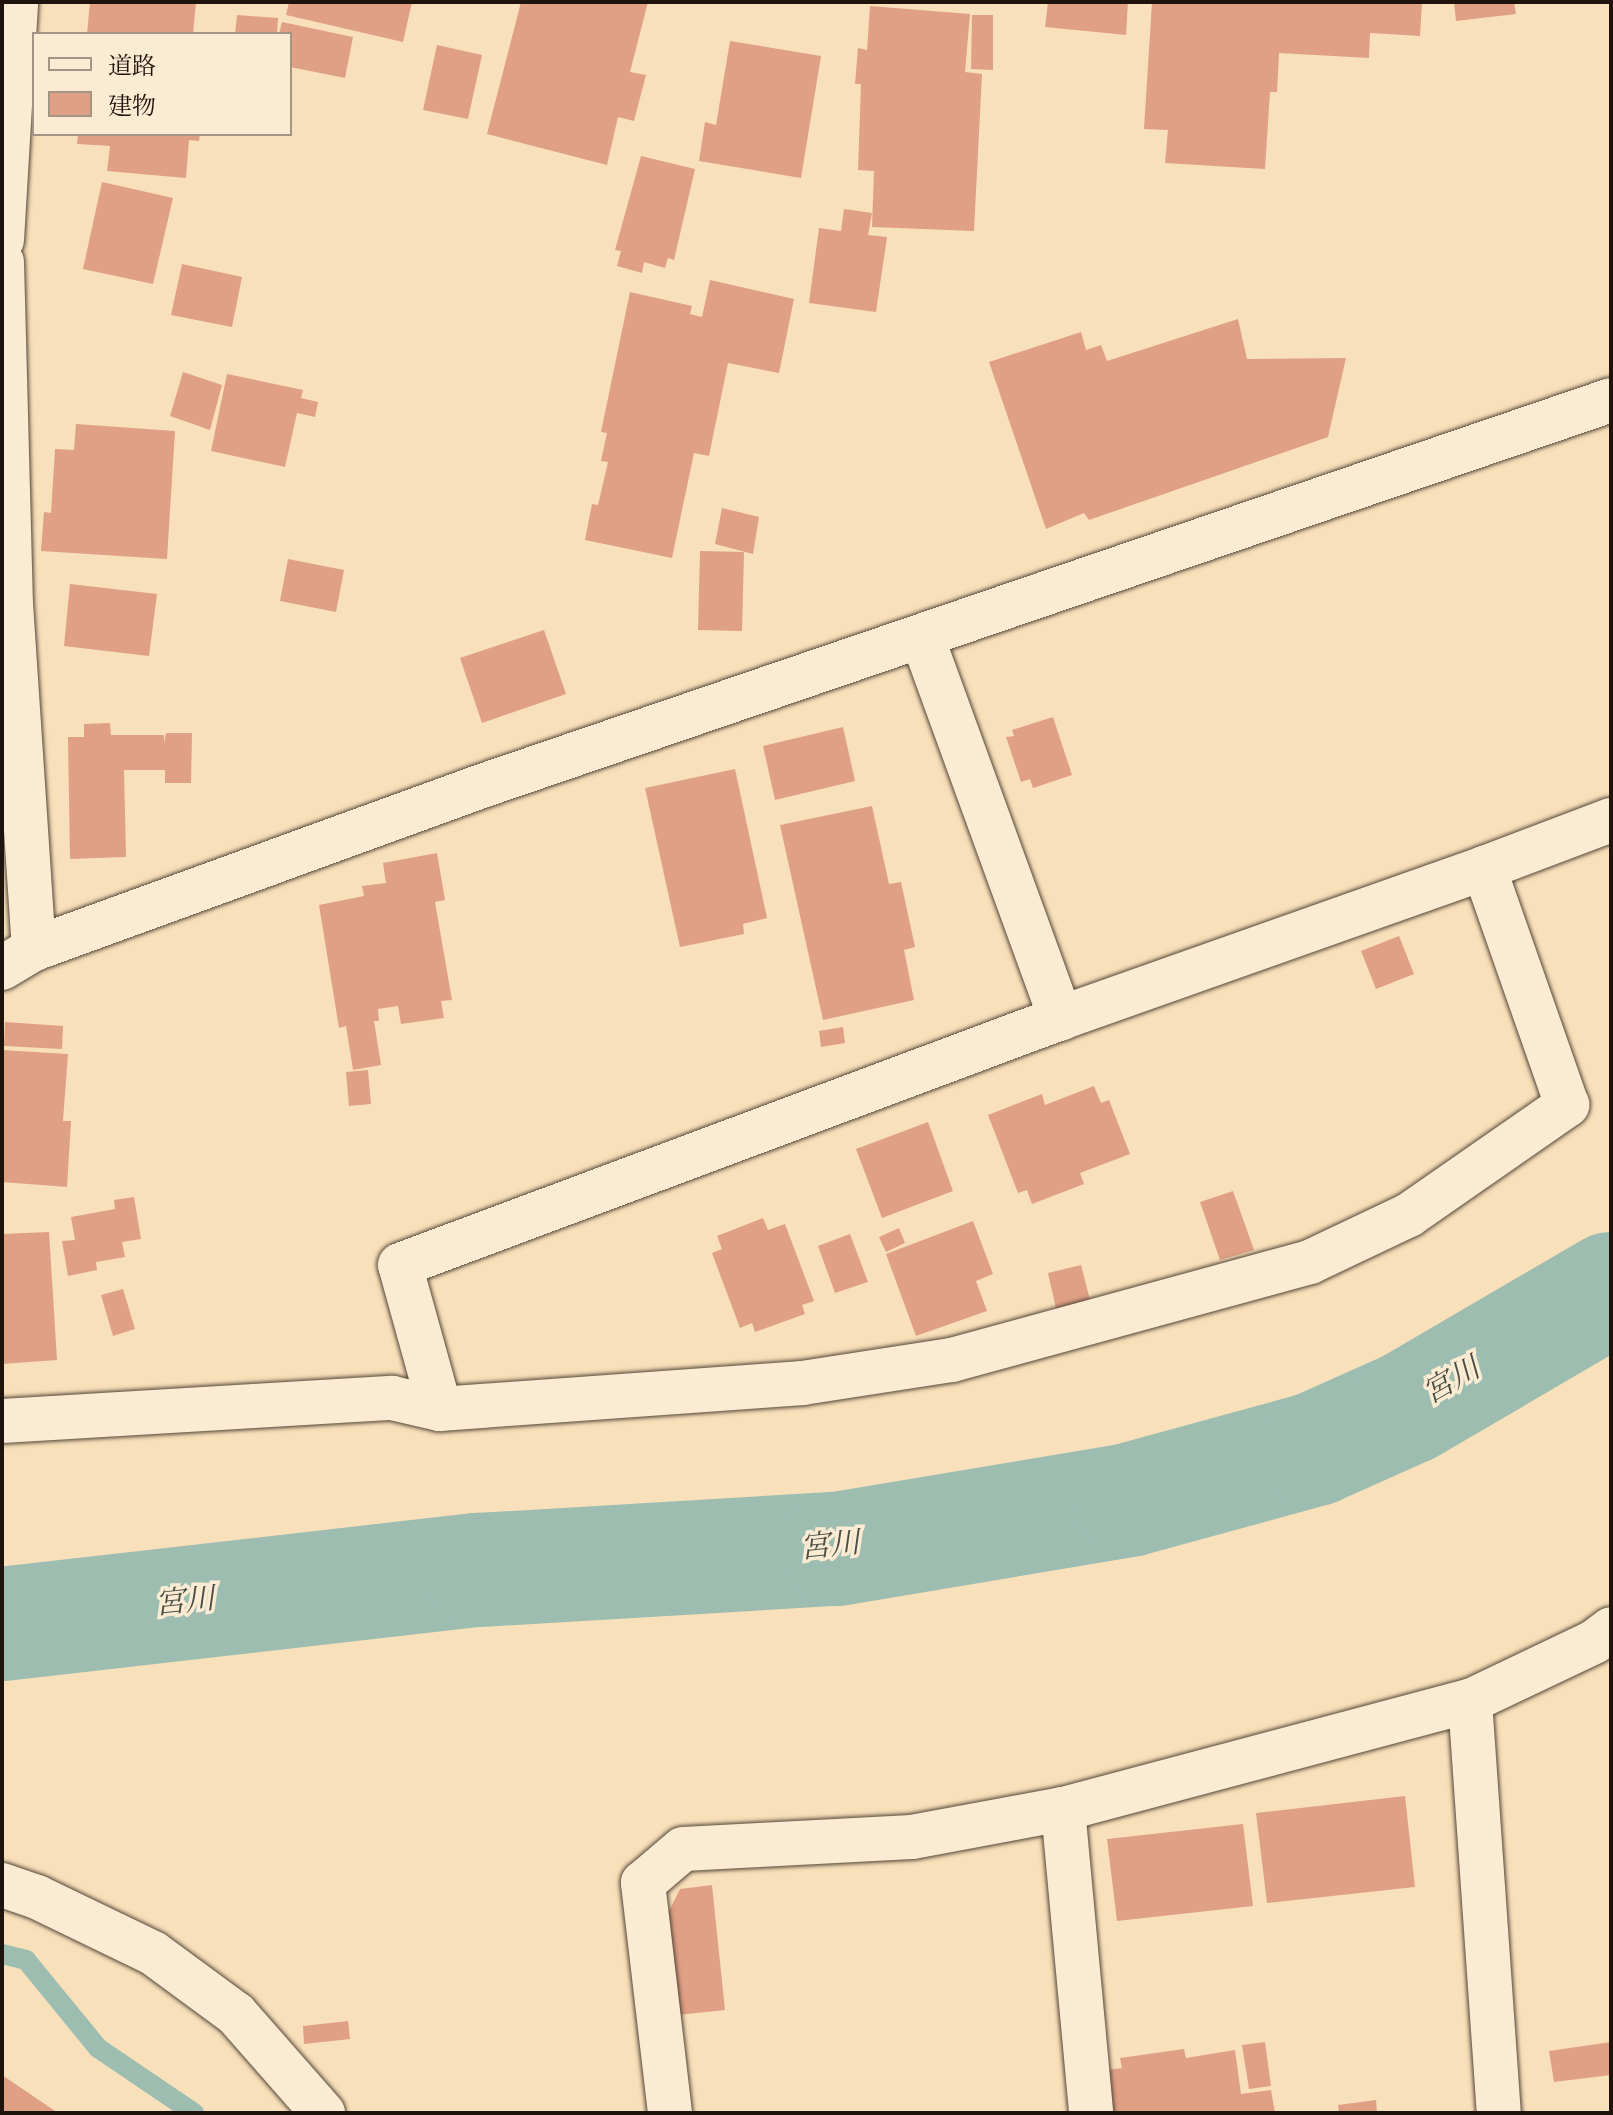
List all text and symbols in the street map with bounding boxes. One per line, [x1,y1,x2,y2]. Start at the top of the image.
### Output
legend [32,32,292,136]
text: 道路 [108,56,156,80]
text: 建物 [108,96,156,120]
water label: 宮川 [1417,1351,1487,1413]
water label: 宮川 [798,1526,862,1568]
water label: 宮川 [153,1582,217,1624]

